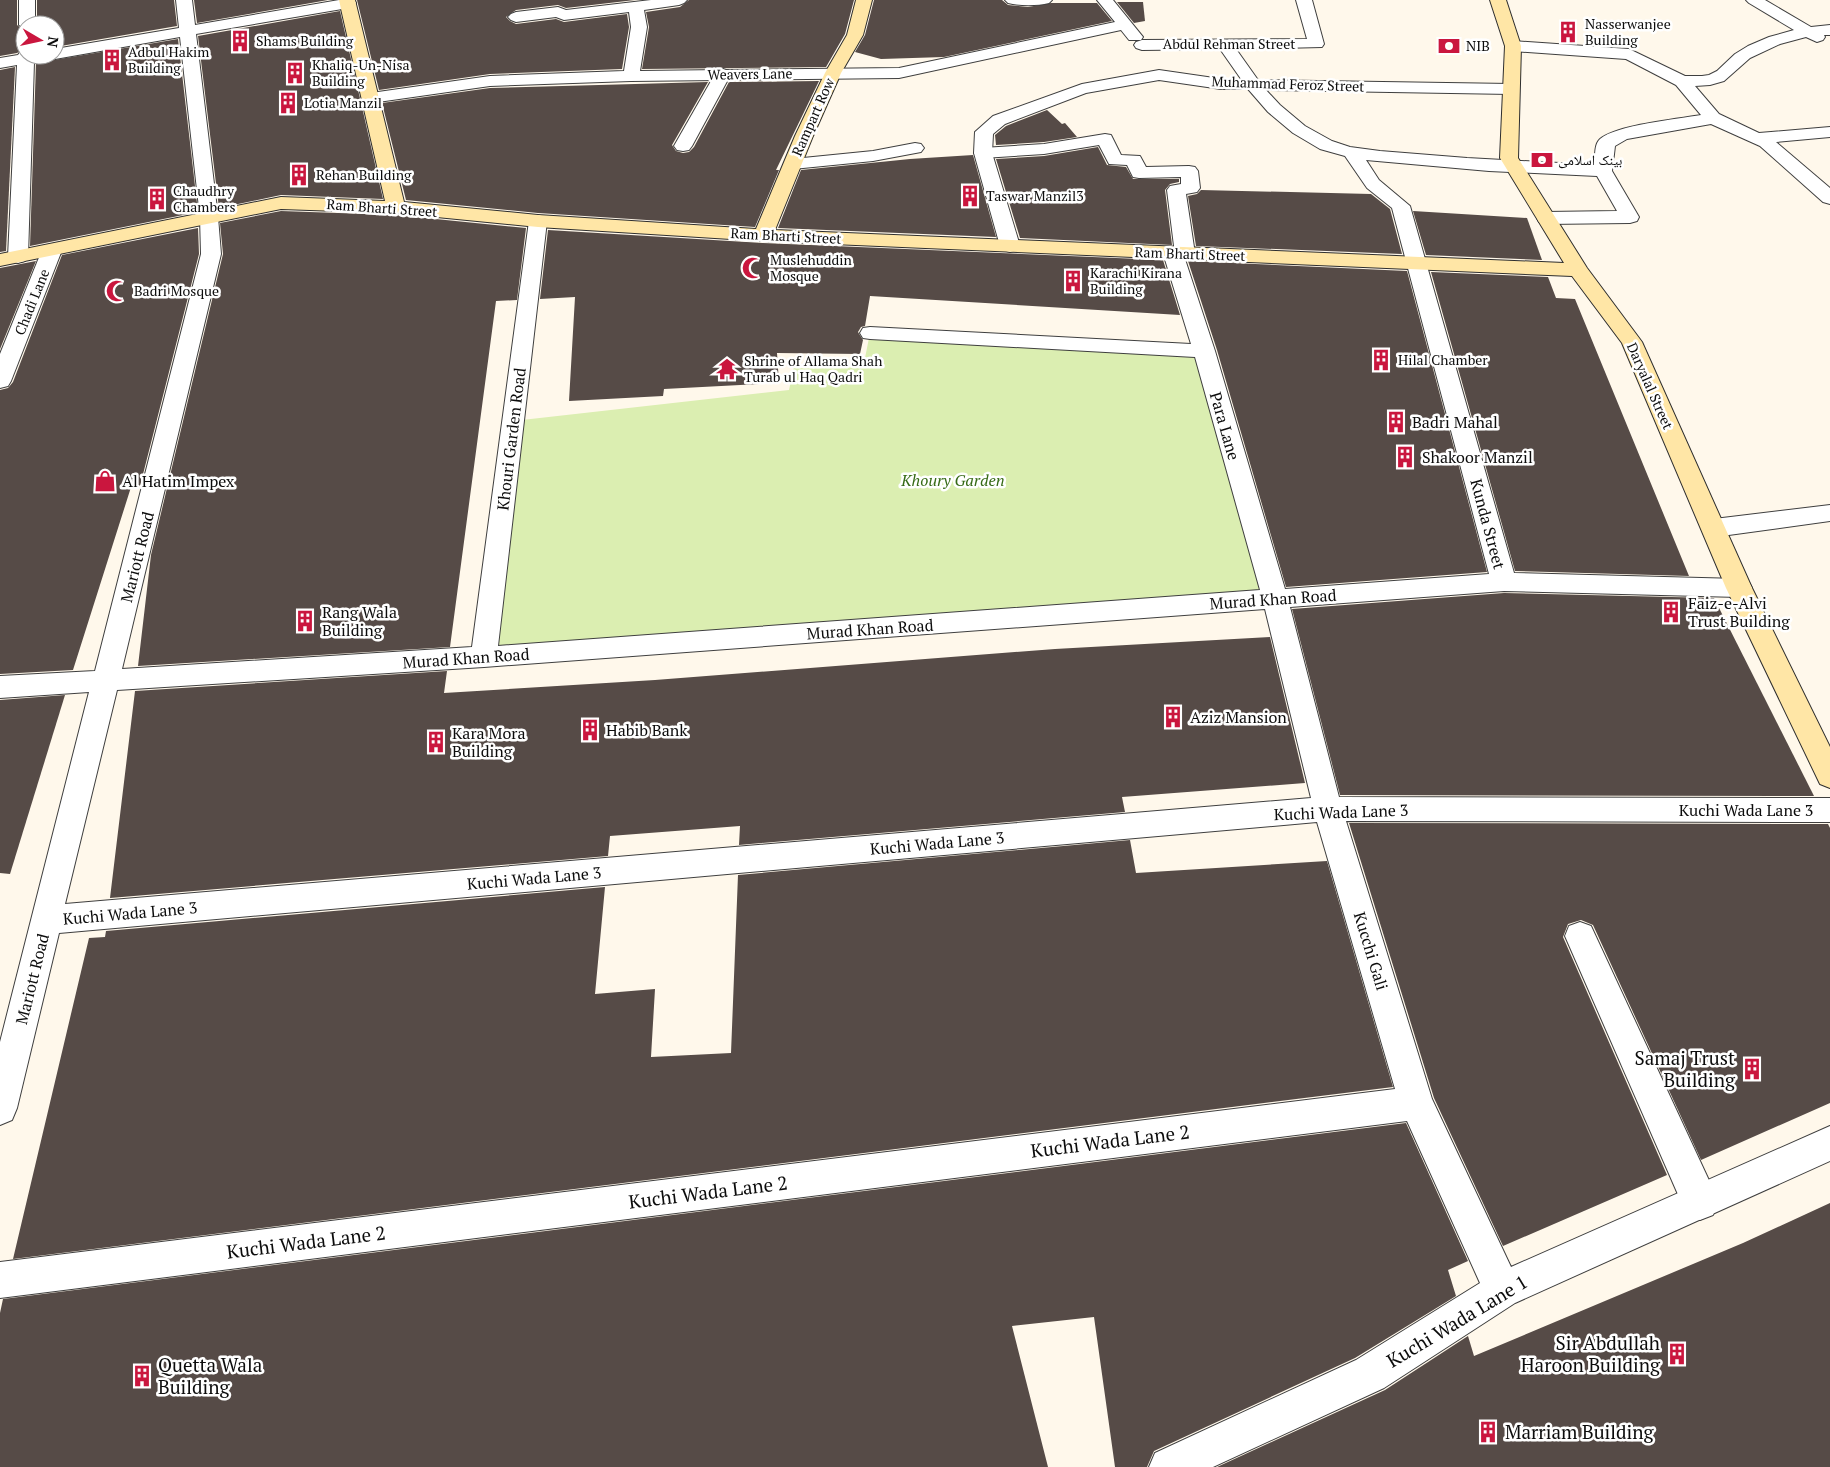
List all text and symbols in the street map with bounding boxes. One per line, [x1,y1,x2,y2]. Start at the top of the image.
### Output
place label: Nasserwanjee Building [1585,14,1671,49]
north arrow [15,15,65,65]
building icon: Nasserwanjee Building [1555,19,1581,45]
building icon: Shams Building [227,28,253,54]
place label: Shams Building [256,31,354,50]
bank icon: NIB [1436,33,1462,59]
street label: Abdul Rehman Street [1163,34,1296,53]
text: N [43,35,64,49]
place label: NIB [1466,36,1490,55]
place label: Adbul Hakim Building [128,42,209,77]
building icon: Adbul Hakim Building [99,47,125,73]
place label: Khaliq-Un-Nisa Building [312,55,410,90]
building icon: Khaliq-Un-Nisa Building [282,60,308,86]
street label: Weavers Lane [707,63,793,84]
street label: Muhammad Feroz Street [1211,71,1366,96]
street label: Rampart Row [787,74,839,159]
building icon: Lotia Manzil [275,90,301,116]
place label: Lotia Manzil [304,93,382,112]
bank icon: بینک اسلامی [1529,147,1555,173]
place label: بینک اسلامی [1558,150,1622,169]
building icon: Rehan Building [286,162,312,188]
place label: Rehan Building [316,165,412,184]
place label: Chaudhry Chambers [173,181,236,216]
building icon: Taswar Manzil3 [957,183,983,209]
building icon: Chaudhry Chambers [144,186,170,212]
place label: Taswar Manzil3 [986,186,1084,205]
street label: Ram Bharti Street [326,194,439,221]
street label: Ram Bharti Street [730,223,843,248]
street label: Ram Bharti Street [1134,242,1247,265]
place label: Muslehuddin Mosque [770,250,852,285]
mosque icon: Muslehuddin Mosque [740,255,766,281]
place label: Karachi Kirana Building [1090,263,1182,298]
street label: Chadi Lane [10,266,53,338]
building icon: Karachi Kirana Building [1060,268,1086,294]
mosque icon: Badri Mosque [104,278,130,304]
place label: Badri Mosque [134,281,219,300]
street label: Daryalal Street [1623,339,1678,433]
building icon: Hilal Chamber [1368,347,1394,373]
place label: Hilal Chamber [1398,350,1488,369]
place label: Shrine of Allama Shah Turab ul Haq Qadri [744,351,882,386]
temple icon: Shrine of Allama Shah Turab ul Haq Qadri [714,356,740,382]
street label: Khouri Garden Road [491,366,531,512]
street label: Para Lane [1205,389,1245,463]
building icon: Badri Mahal [1383,409,1409,435]
place label: Badri Mahal [1412,411,1498,433]
building icon: Shakoor Manzil [1392,444,1418,470]
place label: Shakoor Manzil [1422,446,1533,468]
shop icon: Al Hatim Impex [92,468,118,494]
park label: Khoury Garden [900,469,1005,491]
place label: Al Hatim Impex [122,470,235,492]
street label: Kunda Street [1465,476,1511,572]
street label: Mariott Road [115,509,159,605]
street label: Murad Khan Road [1209,584,1337,614]
place label: Faiz-e-Alvi Trust Building [1688,592,1790,632]
building icon: Faiz-e-Alvi Trust Building [1658,599,1684,625]
place label: Rang Wala Building [322,601,397,641]
building icon: Rang Wala Building [292,608,318,634]
street label: Murad Khan Road [806,614,934,644]
street label: Murad Khan Road [402,643,530,673]
building icon: Aziz Mansion [1160,704,1186,730]
place label: Aziz Mansion [1190,706,1287,728]
building icon: Habib Bank [577,717,603,743]
place label: Habib Bank [606,719,688,741]
place label: Kara Mora Building [452,722,525,762]
building icon: Kara Mora Building [423,729,449,755]
street label: Kuchi Wada Lane 3 [1273,799,1409,825]
street label: Kuchi Wada Lane 3 [1679,799,1813,821]
street label: Kuchi Wada Lane 3 [869,826,1005,860]
street label: Kuchi Wada Lane 3 [466,861,602,895]
street label: Kuchi Wada Lane 3 [62,896,198,930]
street label: Kucchi Gali [1349,909,1393,993]
street label: Mariott Road [10,931,54,1027]
place label: Samaj Trust Building [1634,1045,1736,1092]
building icon: Samaj Trust Building [1739,1056,1765,1082]
street label: Kuchi Wada Lane 2 [1029,1118,1191,1163]
street label: Kuchi Wada Lane 2 [627,1169,789,1214]
street label: Kuchi Wada Lane 2 [225,1219,387,1264]
street label: Kuchi Wada Lane 1 [1382,1269,1532,1372]
place label: Sir Abdullah Haroon Building [1521,1330,1661,1377]
building icon: Sir Abdullah Haroon Building [1664,1341,1690,1367]
place label: Quetta Wala Building [158,1352,263,1399]
building icon: Quetta Wala Building [129,1363,155,1389]
building icon: Marriam Building [1475,1419,1501,1445]
place label: Marriam Building [1505,1419,1655,1444]

